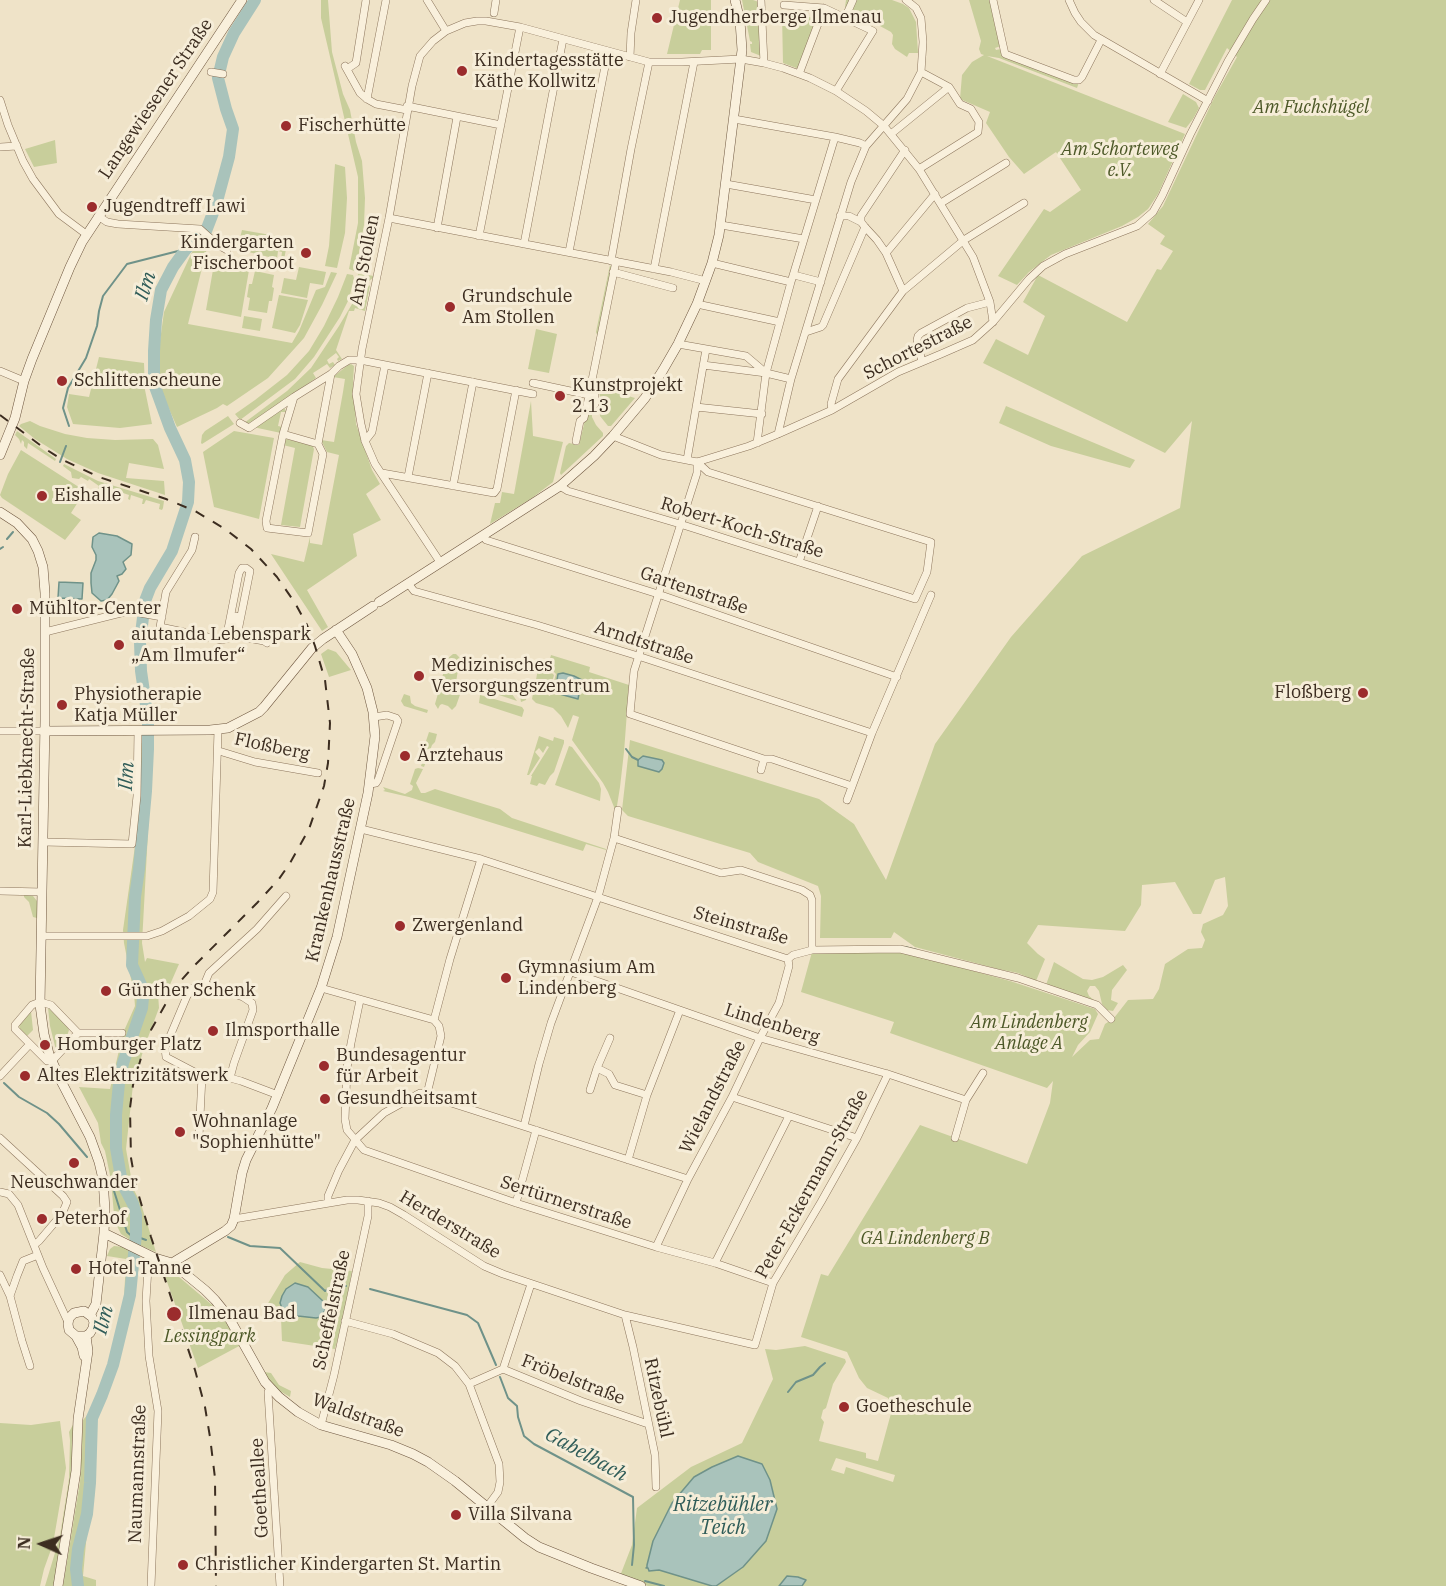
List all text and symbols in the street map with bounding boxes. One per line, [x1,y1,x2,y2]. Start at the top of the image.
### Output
place label: Jugendherberge Ilmenau [669,7,882,29]
marker: Jugendherberge Ilmenau [650,11,664,25]
street label: Langewiesener Straße [94,15,218,183]
place label: Kindertagesstätte Käthe Kollwitz [474,50,624,92]
marker: Kindertagesstätte Käthe Kollwitz [455,64,469,78]
park label: Am Fuchshügel [1253,97,1369,119]
place label: Fischerhütte [298,115,406,137]
marker: Fischerhütte [279,119,293,133]
park label: Am Schorteweg e.V. [1061,139,1179,182]
place label: Jugendtreff Lawi [104,196,246,218]
marker: Jugendtreff Lawi [85,200,99,214]
street label: Am Stollen [346,212,384,308]
place label: Kindergarten Fischerboot [180,232,294,274]
marker: Kindergarten Fischerboot [299,246,313,260]
water label: Ilm [130,269,162,303]
place label: Grundschule Am Stollen [462,286,572,328]
marker: Grundschule Am Stollen [443,300,457,314]
street label: Schortestraße [860,311,976,385]
place label: Schlittenscheune [74,370,221,392]
marker: Schlittenscheune [55,374,69,388]
place label: Kunstprojekt 2.13 [572,375,683,418]
marker: Kunstprojekt 2.13 [553,389,567,403]
place label: Eishalle [54,485,121,507]
marker: Eishalle [35,489,49,503]
street label: Robert-Koch-Straße [658,493,826,563]
street label: Gartenstraße [637,562,751,620]
place label: Mühltor-Center [29,598,161,620]
marker: Mühltor-Center [10,602,24,616]
street label: Arndtstraße [592,617,696,669]
place label: aiutanda Lebenspark „Am Ilmufer“ [131,624,311,666]
marker: aiutanda Lebenspark „Am Ilmufer“ [112,638,126,652]
street label: Karl-Liebknecht-Straße [14,648,40,848]
place label: Medizinisches Versorgungszentrum [431,655,610,698]
marker: Medizinisches Versorgungszentrum [412,669,426,683]
place label: Floßberg [1274,682,1351,704]
place label: Physiotherapie Katja Müller [74,684,202,726]
marker: Floßberg [1356,686,1370,700]
marker: Physiotherapie Katja Müller [55,698,69,712]
street label: Floßberg [232,728,312,766]
place label: Ärztehaus [417,745,503,767]
marker: Ärztehaus [398,749,412,763]
water label: Ilm [114,761,140,791]
street label: Krankenhausstraße [302,796,360,964]
street label: Steinstraße [691,902,791,950]
place label: Zwergenland [412,915,523,937]
marker: Zwergenland [393,919,407,933]
place label: Gymnasium Am Lindenberg [518,957,656,1000]
marker: Gymnasium Am Lindenberg [499,971,513,985]
place label: Günther Schenk [118,980,256,1002]
marker: Günther Schenk [99,984,113,998]
street label: Lindenberg [722,999,822,1049]
park label: Am Lindenberg Anlage A [970,1012,1088,1054]
place label: Ilmsporthalle [225,1020,340,1042]
marker: Ilmsporthalle [206,1024,220,1038]
place label: Homburger Platz [57,1034,202,1056]
street label: Wielandstraße [675,1037,751,1157]
marker: Homburger Platz [38,1038,52,1052]
place label: Bundesagentur für Arbeit [336,1045,466,1088]
marker: Bundesagentur für Arbeit [317,1059,331,1073]
place label: Altes Elektrizitätswerk [37,1065,228,1087]
marker: Altes Elektrizitätswerk [18,1069,32,1083]
street label: Peter-Eckermann-Straße [751,1086,873,1282]
place label: Gesundheitsamt [337,1088,477,1110]
marker: Gesundheitsamt [318,1092,332,1106]
place label: Wohnanlage "Sophienhütte" [192,1111,321,1154]
marker: Wohnanlage "Sophienhütte" [173,1125,187,1139]
marker: Neuschwander [67,1156,81,1170]
place label: Neuschwander [10,1172,138,1194]
street label: Sertürnerstraße [498,1172,634,1234]
street label: Herderstraße [395,1186,505,1264]
place label: Peterhof [54,1208,126,1230]
marker: Peterhof [35,1212,49,1226]
park label: GA Lindenberg B [860,1228,990,1250]
street label: Scheffelstraße [309,1248,355,1372]
place label: Hotel Tanne [88,1258,191,1280]
marker: Hotel Tanne [69,1262,83,1276]
water label: Ilm [89,1303,119,1337]
place label: Ilmenau Bad [188,1303,296,1325]
marker: Ilmenau Bad [165,1305,183,1323]
park label: Lessingpark [164,1326,256,1348]
street label: Fröbelstraße [518,1350,628,1410]
street label: Ritzebühl [639,1356,677,1440]
street label: Waldstraße [309,1389,407,1443]
place label: Goetheschule [856,1396,972,1418]
marker: Goetheschule [837,1400,851,1414]
street label: Naumannstraße [125,1404,151,1544]
water label: Gabelbach [541,1423,631,1487]
street label: Goetheallee [247,1437,273,1539]
water label: Ritzebühler Teich [673,1493,773,1540]
place label: Villa Silvana [468,1504,572,1526]
marker: Villa Silvana [449,1508,463,1522]
north arrow [12,1514,72,1574]
text: N [14,1536,34,1550]
place label: Christlicher Kindergarten St. Martin [195,1554,501,1576]
marker: Christlicher Kindergarten St. Martin [176,1558,190,1572]

